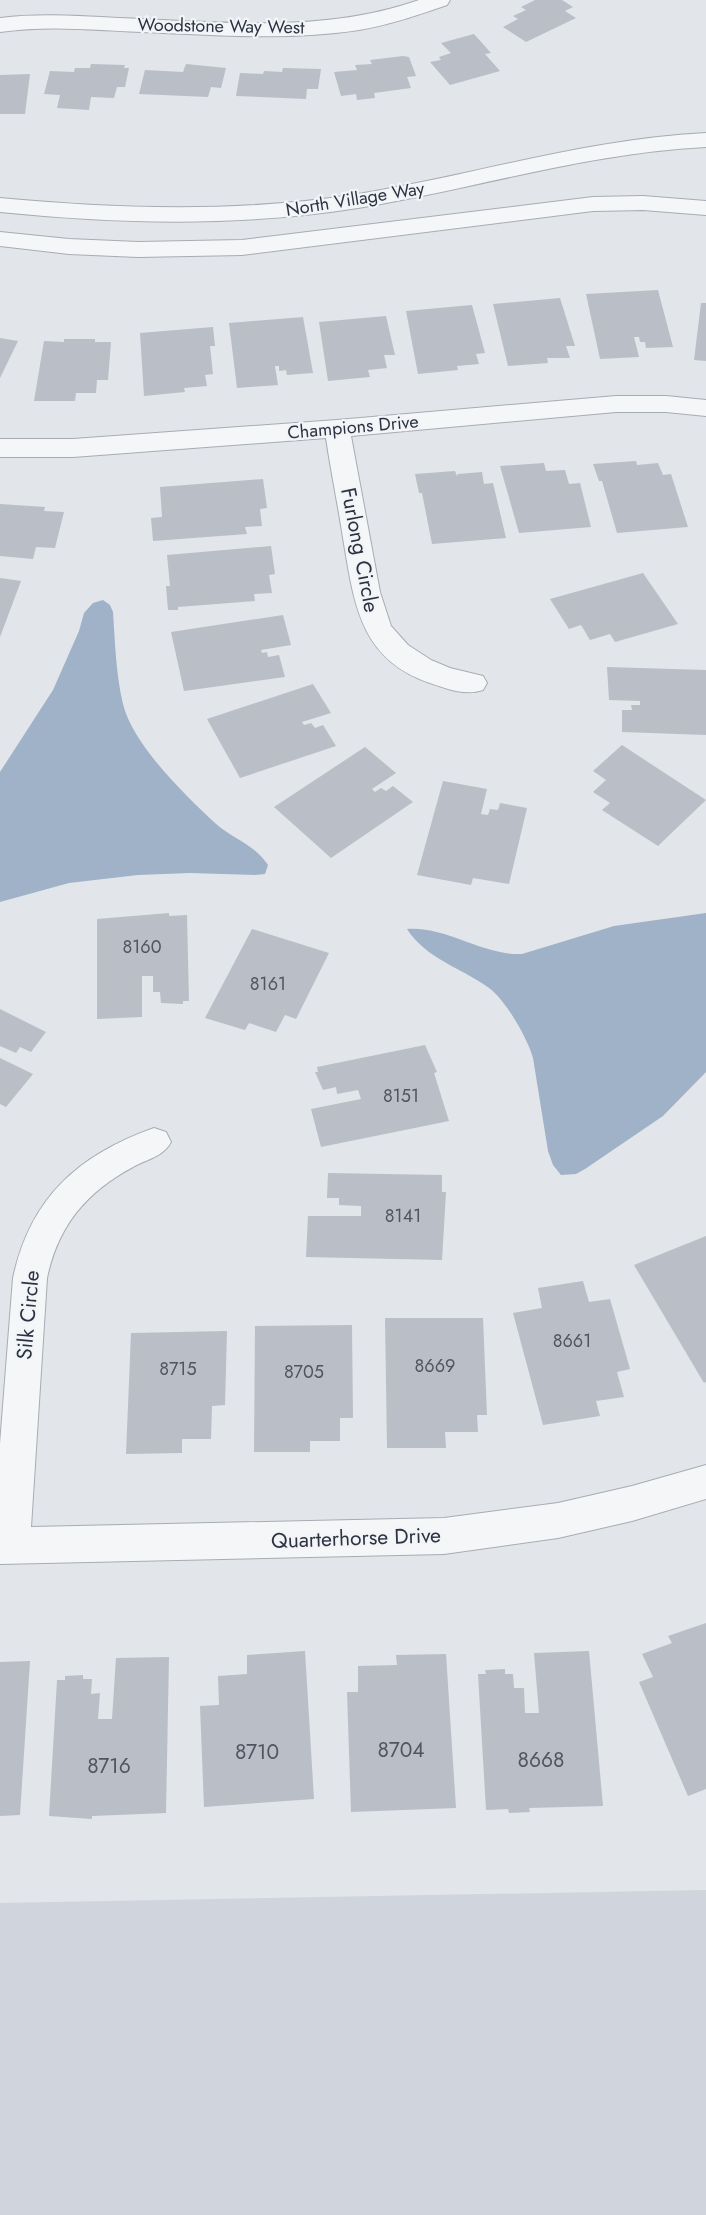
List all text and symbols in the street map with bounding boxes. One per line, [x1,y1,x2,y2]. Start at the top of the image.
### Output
street label: Woodstone Way West [137,12,305,40]
street label: North Village Way [284,175,426,223]
street label: Champions Drive [286,408,420,446]
street label: Furlong Circle [333,485,387,615]
house number: 8160 [122,934,162,960]
house number: 8161 [250,971,286,997]
house number: 8151 [383,1083,419,1109]
house number: 8141 [385,1203,421,1229]
street label: Silk Circle [9,1269,47,1361]
house number: 8661 [553,1328,591,1354]
house number: 8669 [415,1353,455,1379]
house number: 8715 [159,1356,197,1382]
house number: 8705 [284,1359,324,1385]
street label: Quarterhorse Drive [271,1520,442,1556]
house number: 8704 [377,1735,425,1765]
house number: 8710 [235,1737,279,1767]
house number: 8668 [517,1745,565,1775]
house number: 8716 [87,1751,131,1781]

